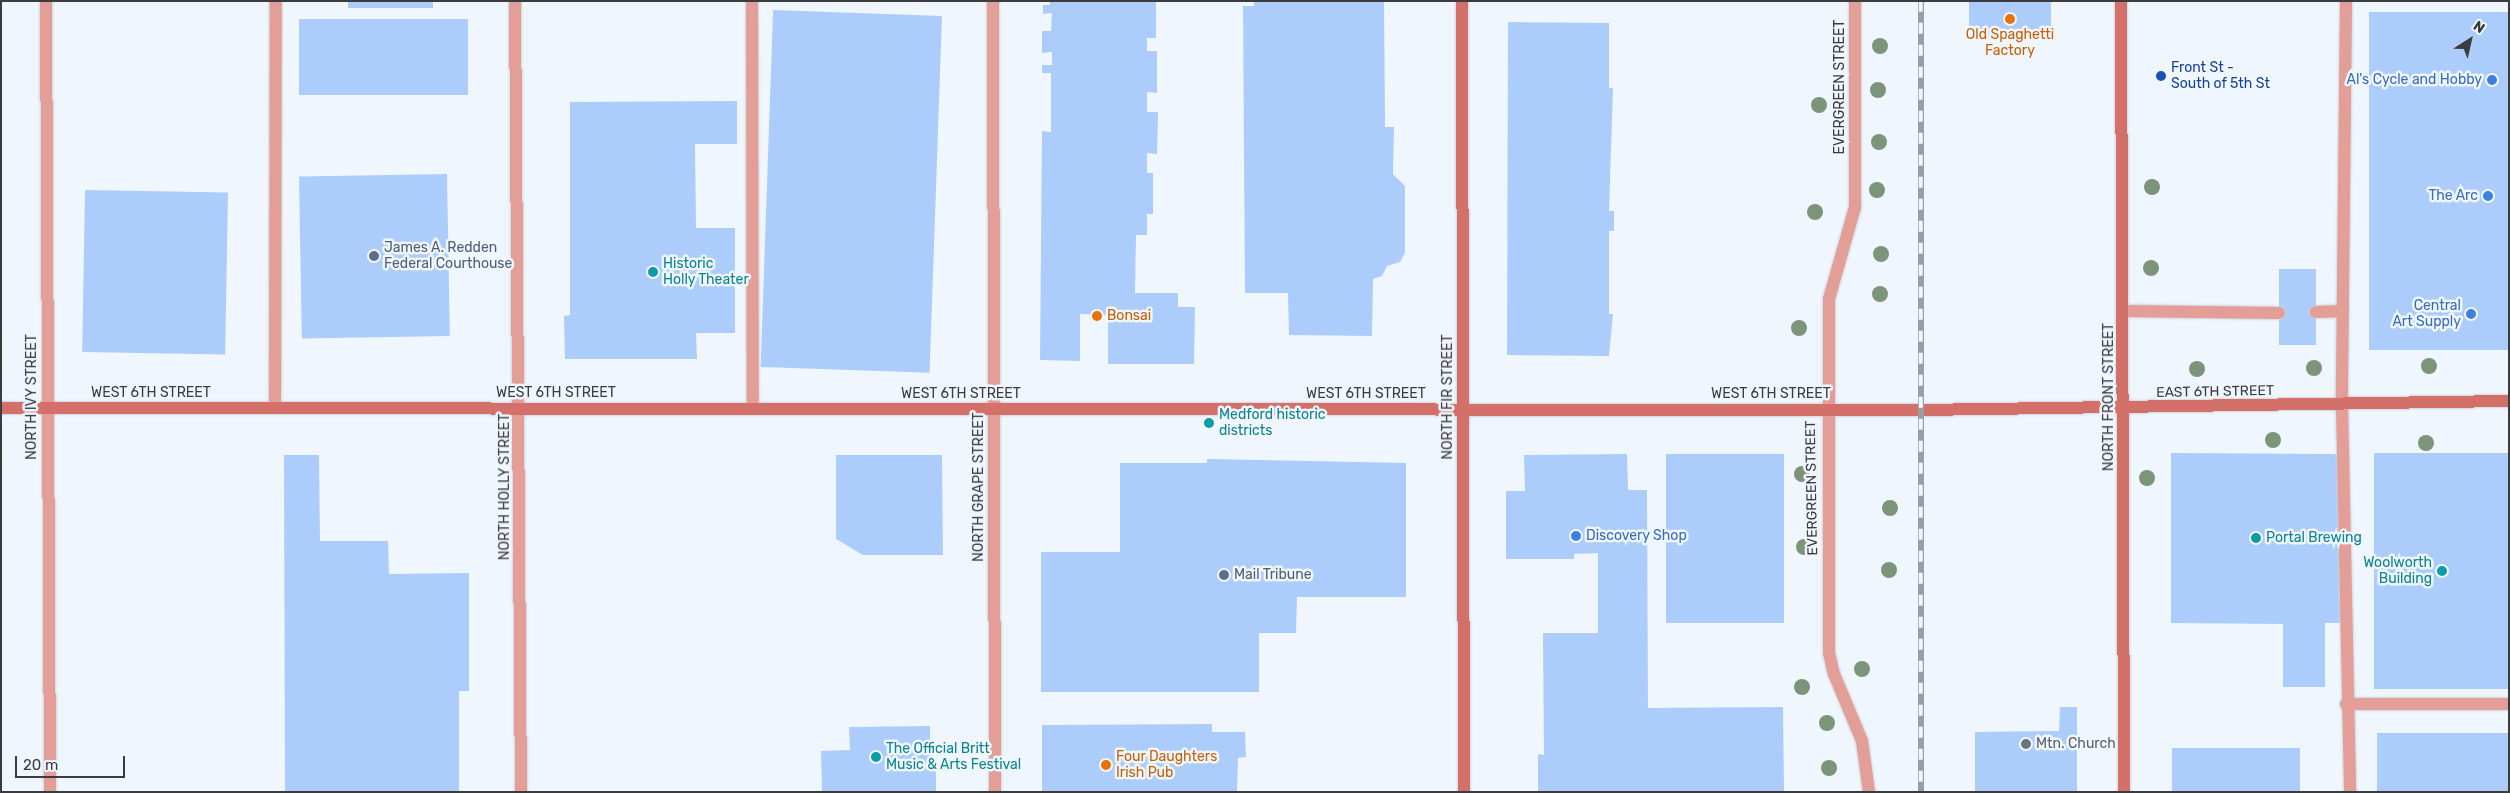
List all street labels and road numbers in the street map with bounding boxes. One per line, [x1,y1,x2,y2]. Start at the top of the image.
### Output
street label: EVERGREEN STREET [1832,20,1848,154]
street label: NORTH FRONT STREET [2101,323,2117,471]
street label: NORTH IVY STREET [24,334,40,460]
street label: NORTH FIR STREET [1440,334,1456,460]
street label: EAST 6TH STREET [2156,383,2274,401]
street label: WEST 6TH STREET [91,385,211,401]
street label: WEST 6TH STREET [496,385,616,401]
street label: WEST 6TH STREET [901,386,1021,402]
street label: WEST 6TH STREET [1306,386,1426,402]
street label: WEST 6TH STREET [1711,386,1831,402]
street label: NORTH GRAPE STREET [971,412,987,562]
street label: NORTH HOLLY STREET [497,414,513,560]
street label: EVERGREEN STREET [1802,420,1822,556]

